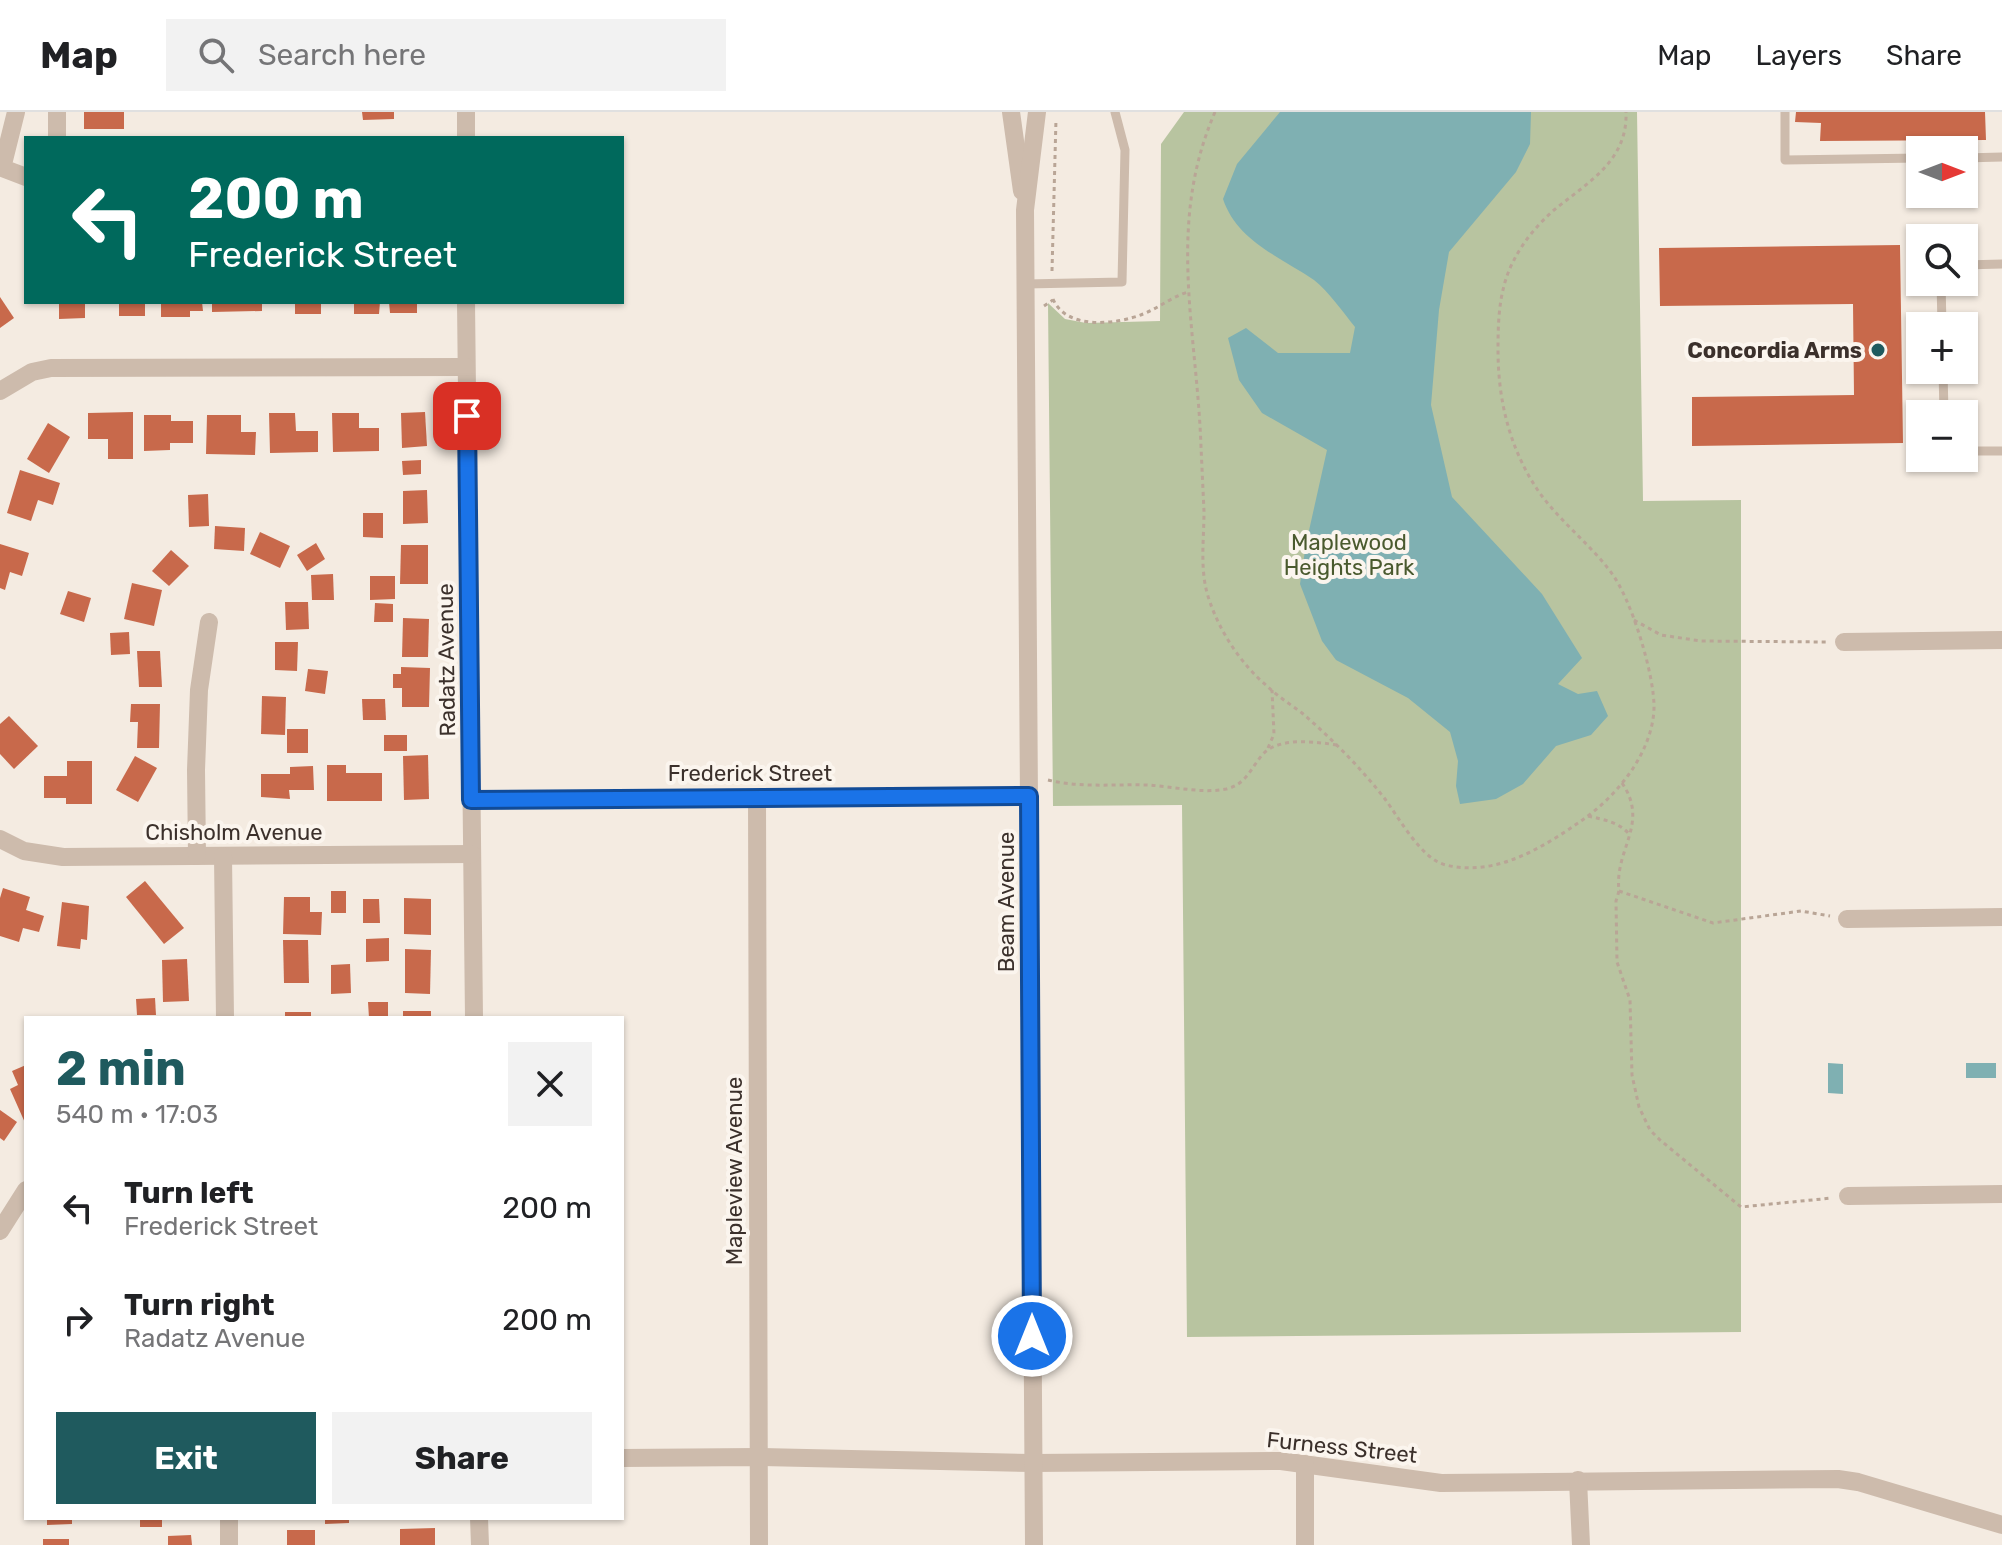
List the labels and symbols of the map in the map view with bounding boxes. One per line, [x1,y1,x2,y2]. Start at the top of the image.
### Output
north arrow [1906,136,1978,208]
place label: Concordia Arms [1687,337,1862,364]
marker: Concordia Arms [1869,341,1887,359]
pin [433,382,501,450]
park label: Maplewood Heights Park [1284,529,1415,581]
street label: Radatz Avenue [432,583,461,737]
street label: Frederick Street [668,760,833,787]
street label: Chisholm Avenue [145,819,323,846]
street label: Beam Avenue [993,832,1020,972]
street label: Mapleview Avenue [721,1077,748,1265]
position arrow [990,1294,1074,1378]
street label: Furness Street [1265,1426,1419,1469]

